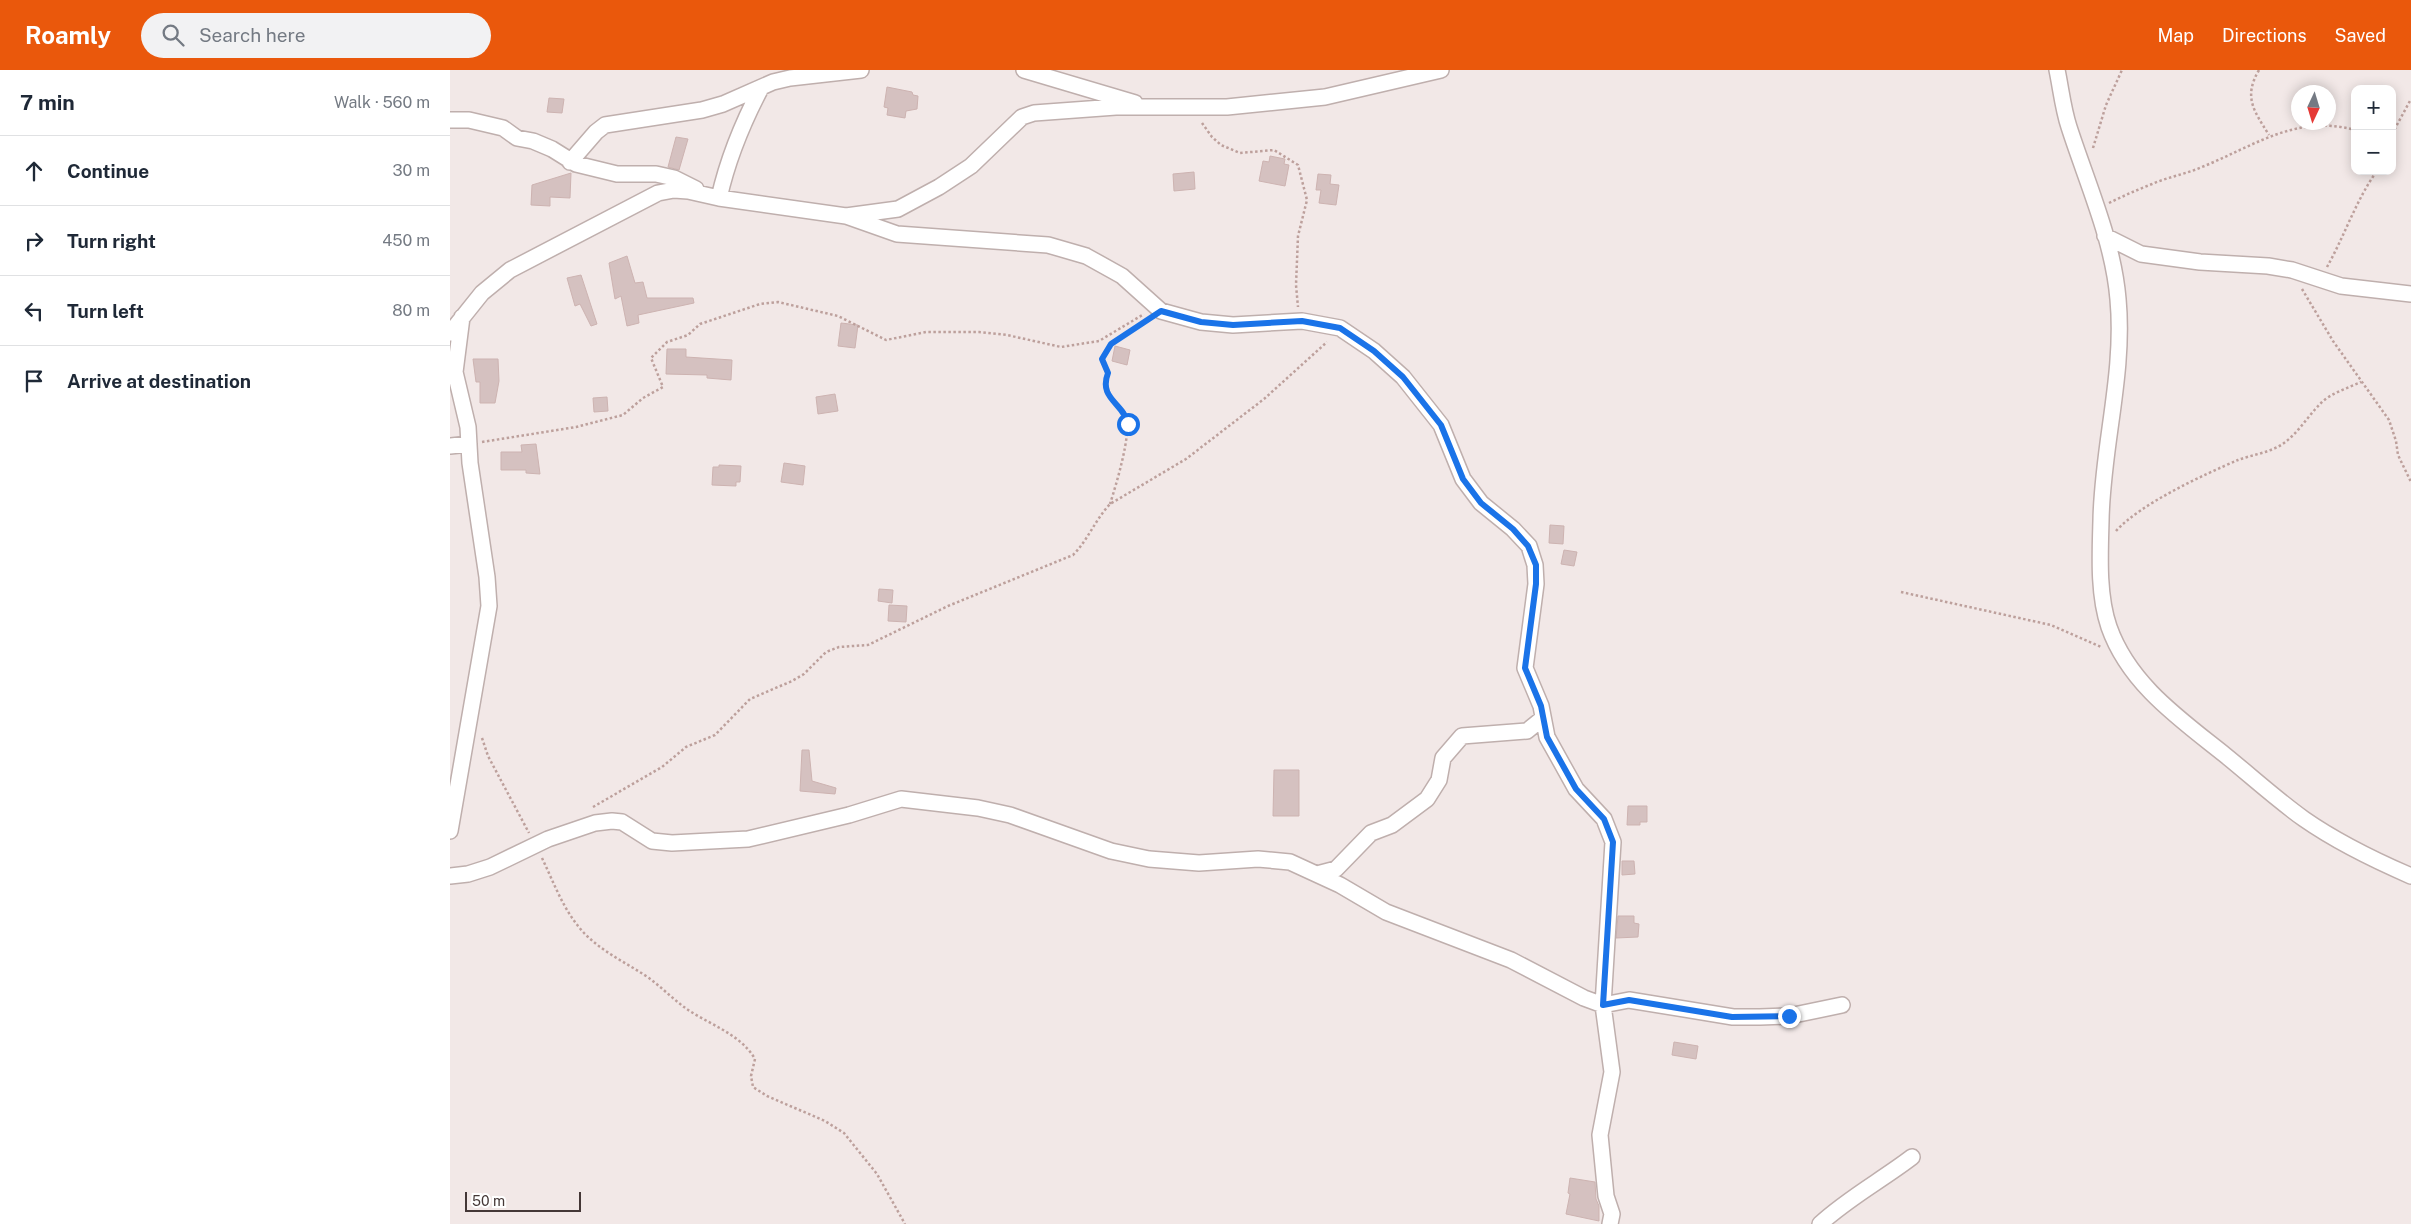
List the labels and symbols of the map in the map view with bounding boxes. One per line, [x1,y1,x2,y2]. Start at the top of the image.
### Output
north arrow [2291,85,2336,130]
route start [1117,413,1140,436]
route end [1778,1005,1801,1028]
scale bar [465,1189,581,1212]

